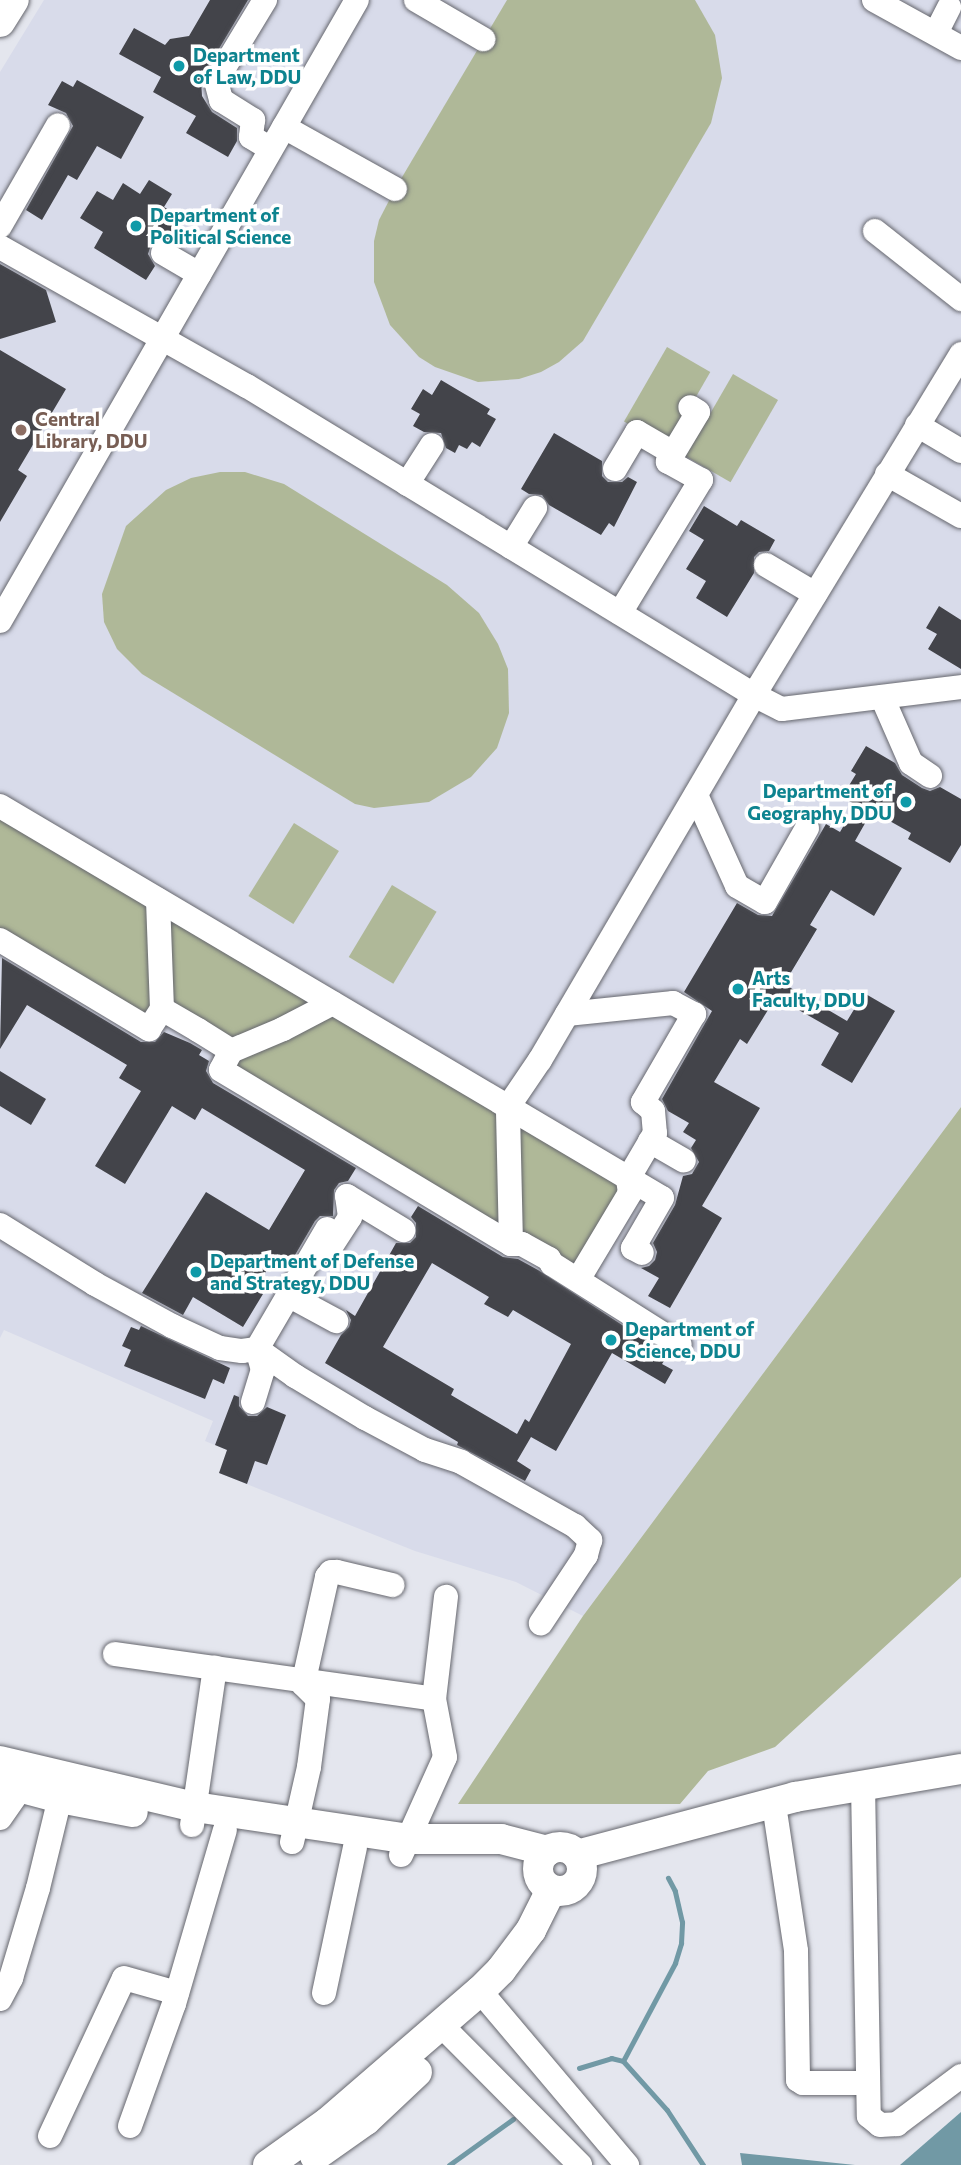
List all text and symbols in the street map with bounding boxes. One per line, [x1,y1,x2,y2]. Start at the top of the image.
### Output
place label: Department of Law, DDU [193,44,301,88]
marker: Department of Law, DDU [171,58,187,74]
place label: Department of Political Science [150,204,291,248]
marker: Department of Political Science [128,218,144,234]
place label: Central Library, DDU [35,408,147,452]
marker: Central Library, DDU [13,422,29,438]
place label: Department of Geography, DDU [747,780,892,824]
marker: Department of Geography, DDU [898,794,914,810]
place label: Arts Faculty, DDU [752,967,865,1011]
marker: Arts Faculty, DDU [730,981,746,997]
place label: Department of Defense and Strategy, DDU [210,1250,414,1294]
marker: Department of Defense and Strategy, DDU [188,1264,204,1280]
place label: Department of Science, DDU [625,1318,754,1362]
marker: Department of Science, DDU [603,1332,619,1348]

